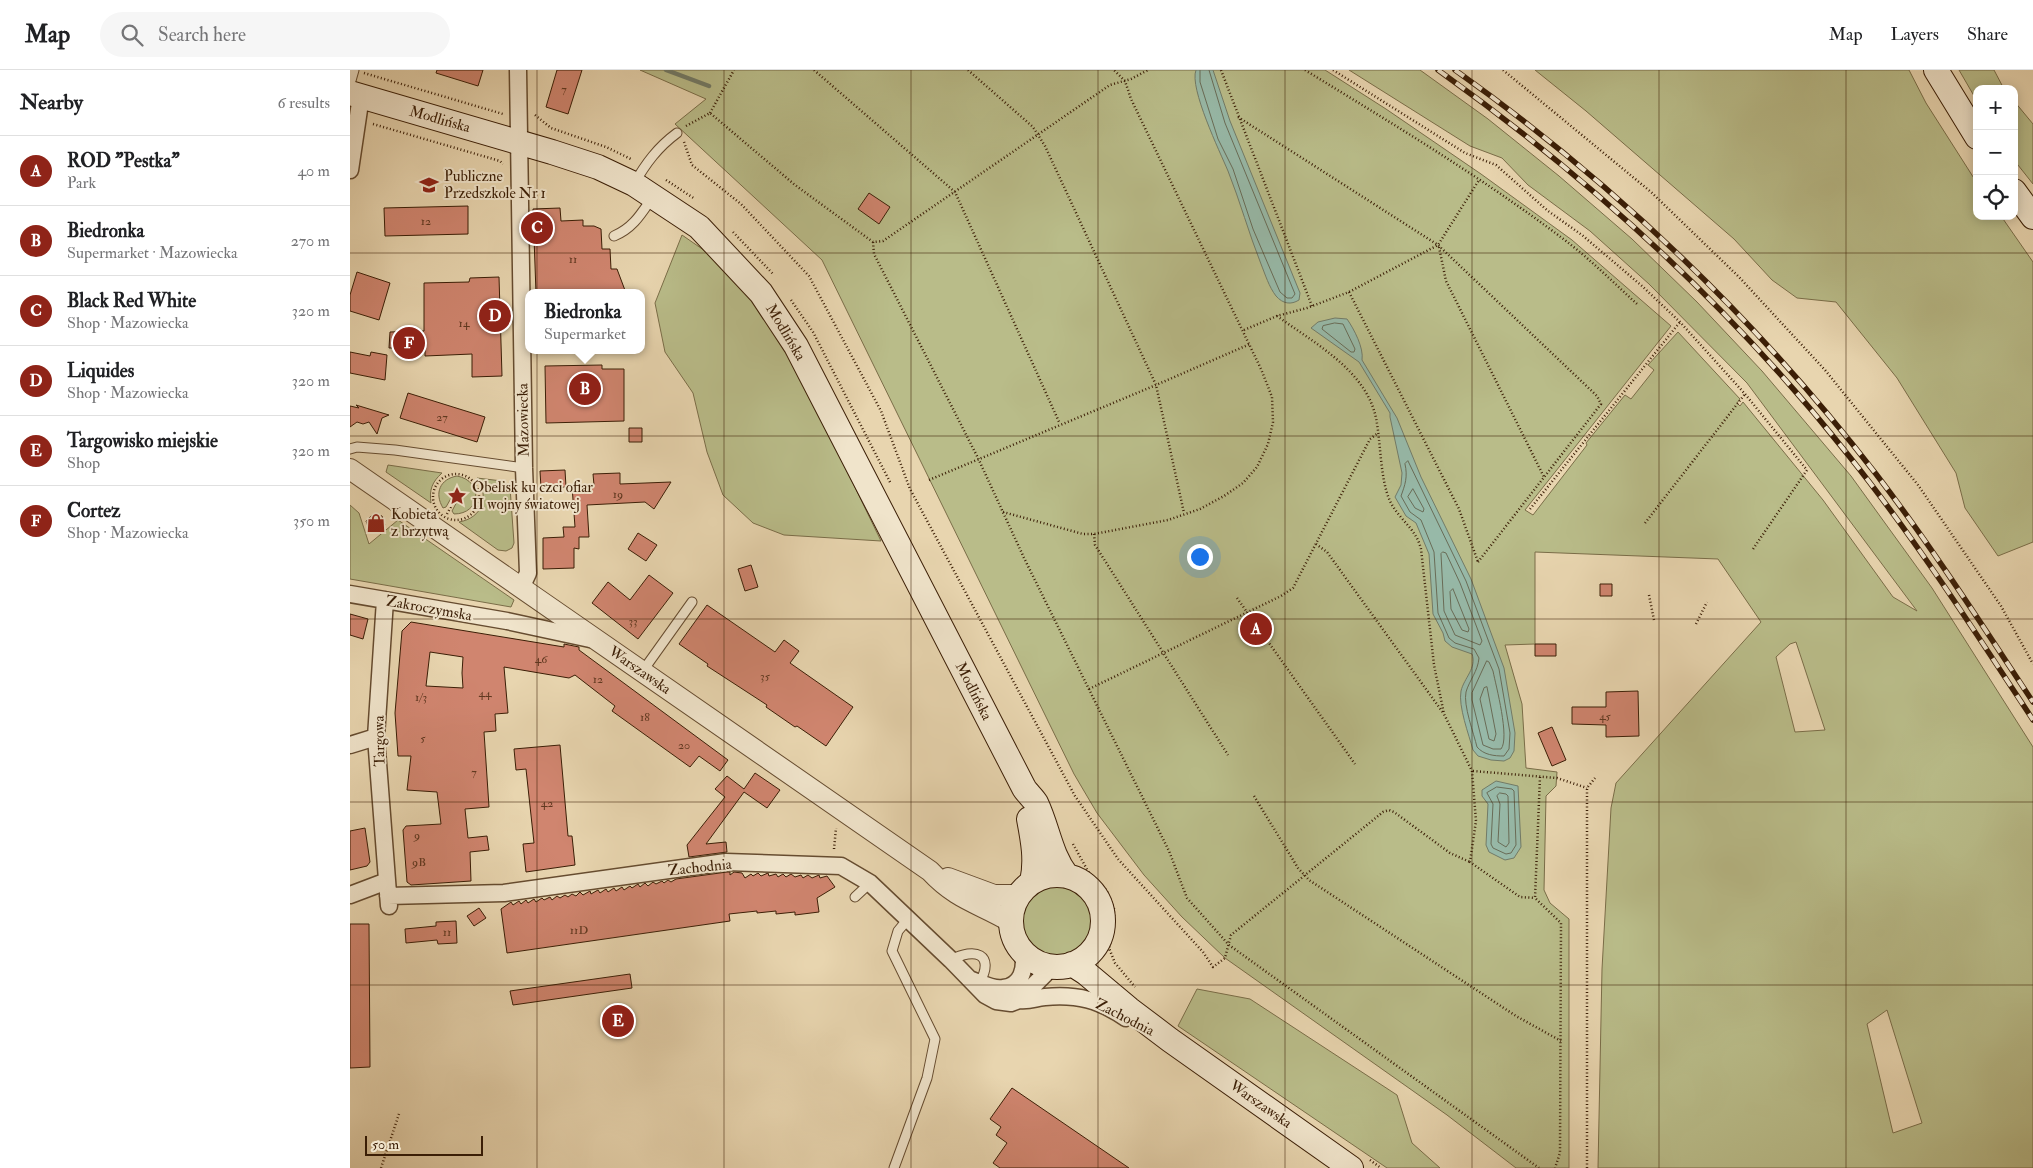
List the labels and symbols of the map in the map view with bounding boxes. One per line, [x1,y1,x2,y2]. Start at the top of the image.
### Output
house number: 7 [561,82,567,97]
street label: Modlińska [407,102,473,137]
place label: Publiczne Przedszkole Nr 1 [444,167,546,203]
school or university icon: Publiczne Przedszkole Nr 1 [418,174,440,196]
pin: C [521,209,553,247]
house number: 12 [421,214,431,229]
house number: 11 [569,252,577,267]
pin: D [479,297,511,335]
street label: Modlińska [761,300,810,365]
house number: 14 [459,316,470,331]
pin: F [393,324,425,362]
pin: B [569,370,601,408]
street label: Mazowiecka [513,382,534,457]
house number: 27 [436,410,448,425]
place label: Obelisk ku czci ofiar II wojny światowej [472,478,593,514]
place icon: Obelisk ku czci ofiar II wojny światowej [446,485,468,507]
house number: 19 [613,487,623,502]
place label: Kobieta z brzytwą [391,505,450,541]
shop icon: Kobieta z brzytwą [365,512,387,534]
your location [1187,544,1213,570]
street label: Zakroczymska [384,592,474,626]
pin: A [1240,610,1272,648]
house number: 33 [628,614,638,629]
street label: Warszawska [604,641,675,699]
house number: 46 [535,652,548,667]
street label: Modlińska [951,659,997,724]
house number: 35 [760,669,771,684]
house number: 12 [593,672,603,687]
house number: 44 [479,686,492,701]
house number: 1/3 [415,690,427,705]
house number: 45 [1599,709,1612,724]
house number: 18 [640,710,650,725]
street label: Targowa [370,714,389,767]
house number: 5 [420,731,426,746]
house number: 20 [678,738,690,753]
house number: 7 [471,765,477,780]
house number: 42 [541,796,553,811]
house number: 9 [413,828,420,843]
house number: 9B [411,855,426,870]
street label: Zachodnia [667,855,734,880]
house number: 11D [570,923,588,938]
house number: 11 [443,925,451,940]
street label: Zachodnia [1092,994,1158,1041]
pin: E [602,1002,634,1040]
street label: Warszawska [1225,1075,1296,1133]
scale bar [365,1133,482,1156]

